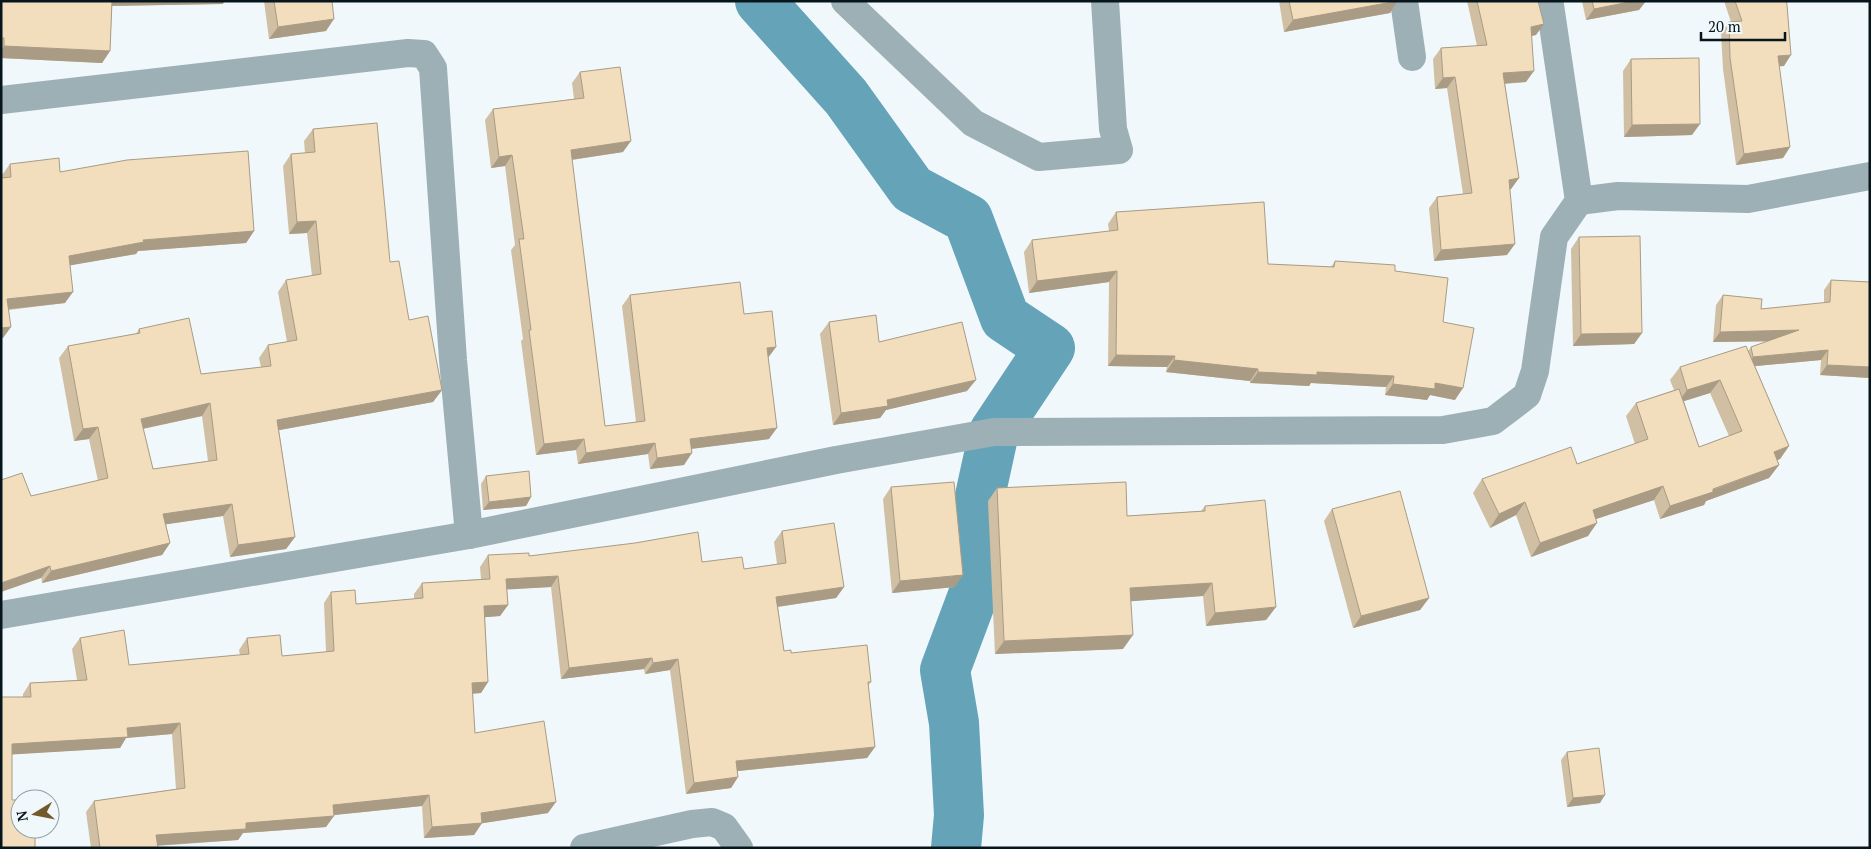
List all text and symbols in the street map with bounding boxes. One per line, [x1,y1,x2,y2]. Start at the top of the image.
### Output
scale bar [1701,10,1785,42]
text: 20 m [1708,16,1741,36]
north arrow [10,789,60,839]
text: N [11,809,32,823]

